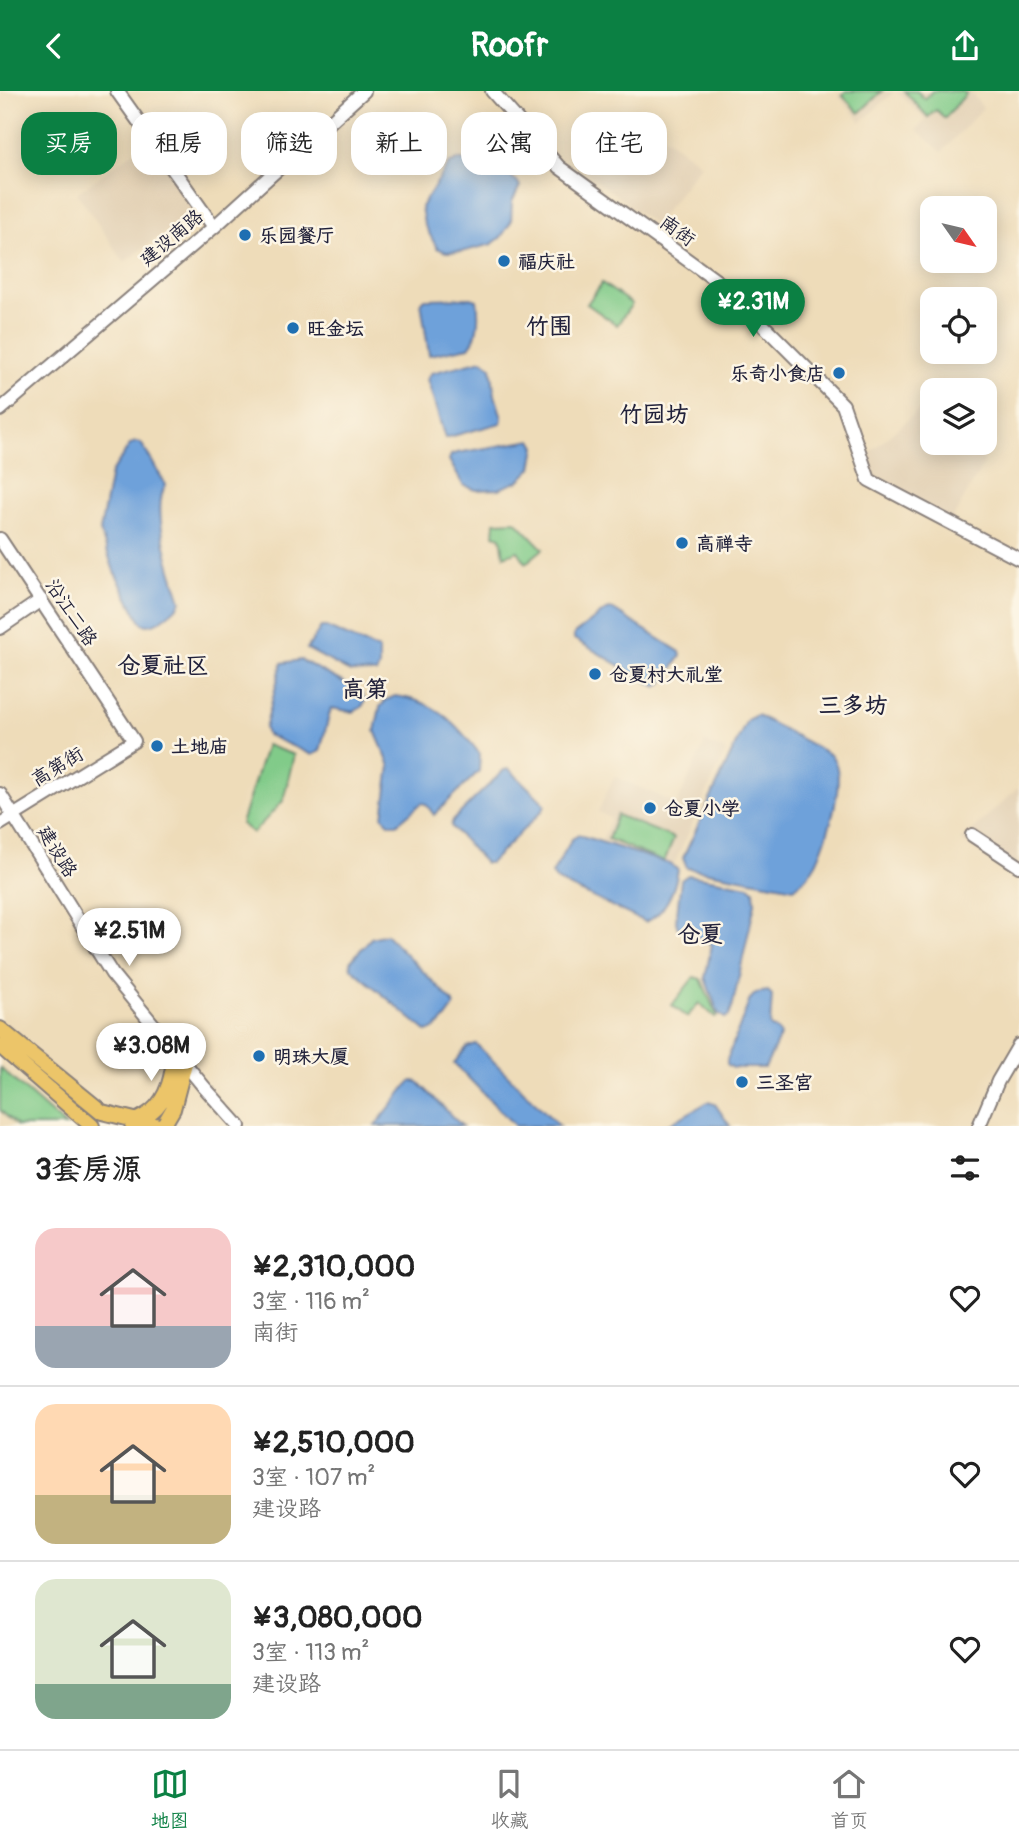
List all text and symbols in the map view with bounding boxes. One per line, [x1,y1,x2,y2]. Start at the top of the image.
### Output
text: Roofr [471,26,548,66]
icon: back [35,27,73,65]
icon: share [946,27,984,65]
chip: 买房 [21,112,117,175]
chip: 租房 [131,112,227,175]
chip: 筛选 [241,112,337,175]
chip: 新上 [351,112,447,175]
chip: 公寓 [461,112,557,175]
chip: 住宅 [571,112,667,175]
north arrow [920,196,998,273]
map controls [920,196,997,455]
street label: 建设南路 [135,204,208,271]
street label: 南街 [655,210,700,252]
place label: 乐园餐厅 [259,224,335,248]
marker: 乐园餐厅 [237,227,253,243]
place label: 福庆社 [518,250,575,274]
marker: 福庆社 [496,253,512,269]
pin: ¥2.31M [696,279,810,339]
text: ¥2.31M [717,287,789,316]
button: locate [920,287,997,364]
district label: 竹围 [526,312,572,341]
place label: 旺金坛 [307,317,364,341]
marker: 旺金坛 [285,320,301,336]
place label: 乐奇小食店 [730,362,825,386]
marker: 乐奇小食店 [831,365,847,381]
button: layers [920,378,997,455]
district label: 竹园坊 [620,400,689,429]
place label: 高禅寺 [696,532,753,556]
marker: 高禅寺 [674,535,690,551]
street label: 沿江二路 [40,574,102,651]
district label: 仓夏社区 [117,651,209,680]
place label: 仓夏村大礼堂 [609,663,723,687]
marker: 仓夏村大礼堂 [587,666,603,682]
district label: 高第 [342,675,388,704]
district label: 三多坊 [819,691,888,720]
place label: 土地庙 [171,735,228,759]
marker: 土地庙 [149,738,165,754]
street label: 高第街 [27,742,88,792]
place label: 仓夏小学 [664,797,740,821]
marker: 仓夏小学 [642,800,658,816]
street label: 建设路 [32,821,82,882]
pin: ¥2.51M [72,909,186,968]
text: ¥2.51M [93,916,165,945]
district label: 仓夏 [677,920,723,949]
pin: ¥3.08M [94,1023,208,1083]
text: ¥3.08M [112,1031,190,1060]
place label: 明珠大厦 [273,1045,349,1069]
marker: 明珠大厦 [251,1048,267,1064]
place label: 三圣宫 [756,1071,813,1095]
marker: 三圣宫 [734,1074,750,1090]
icon: filters [946,1149,984,1187]
text: 3套房源 [35,1151,142,1188]
text: ¥2,310,000 [252,1248,415,1285]
icon: home [91,1256,175,1340]
icon: heart [946,1279,984,1317]
text: 3室 · 116 m² [252,1287,370,1316]
text: 南街 [252,1318,298,1347]
text: ¥2,510,000 [252,1424,415,1461]
icon: home [91,1432,175,1516]
icon: heart [946,1455,984,1493]
text: 3室 · 107 m² [252,1463,375,1492]
text: 建设路 [252,1494,321,1523]
text: ¥3,080,000 [252,1599,422,1636]
icon: home [91,1607,175,1691]
icon: heart [946,1630,984,1668]
text: 3室 · 113 m² [252,1638,369,1667]
text: 建设路 [252,1669,321,1698]
tab: 地图 [151,1765,189,1833]
tab: 收藏 [490,1765,528,1833]
tab: 首页 [830,1765,868,1833]

